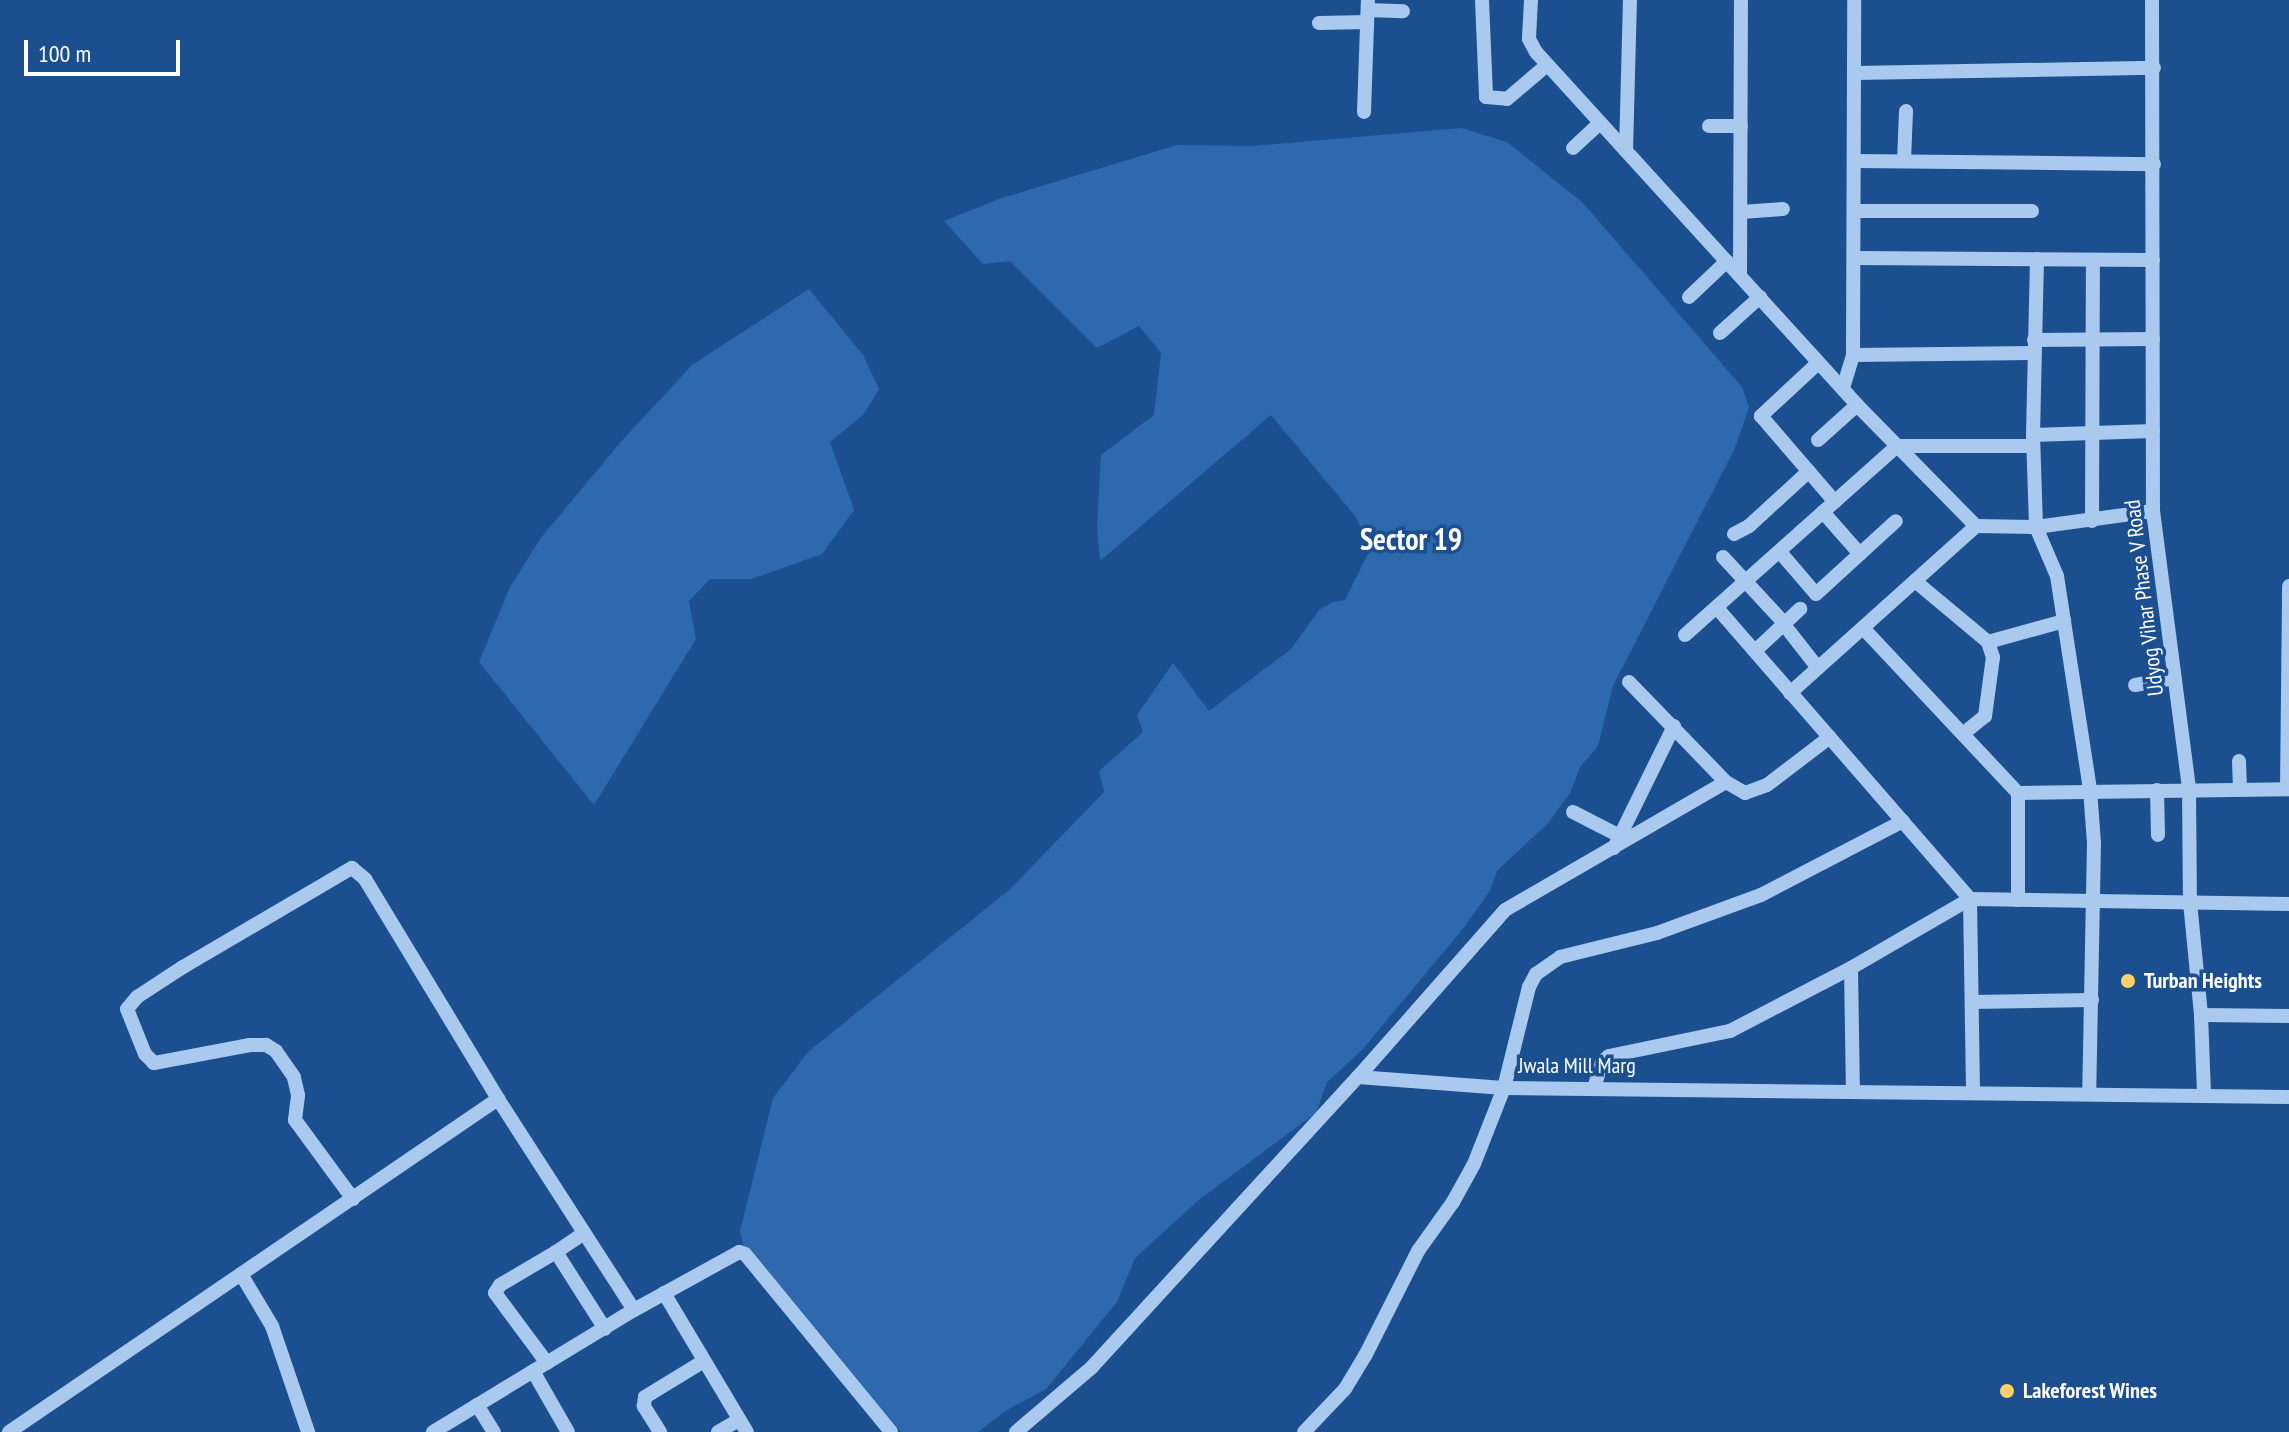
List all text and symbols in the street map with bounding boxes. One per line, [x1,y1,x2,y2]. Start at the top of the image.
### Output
scale bar [28,24,184,74]
text: 100 m [38,38,91,69]
street label: Udyog Vihar Phase V Road [2119,498,2169,698]
district label: Sector 19 [1360,521,1462,557]
place label: Turban Heights [2144,968,2262,994]
marker: Turban Heights [2119,972,2137,990]
street label: Jwala Mill Marg [1518,1053,1636,1079]
place label: Lakeforest Wines [2023,1378,2158,1404]
marker: Lakeforest Wines [1998,1382,2016,1400]

